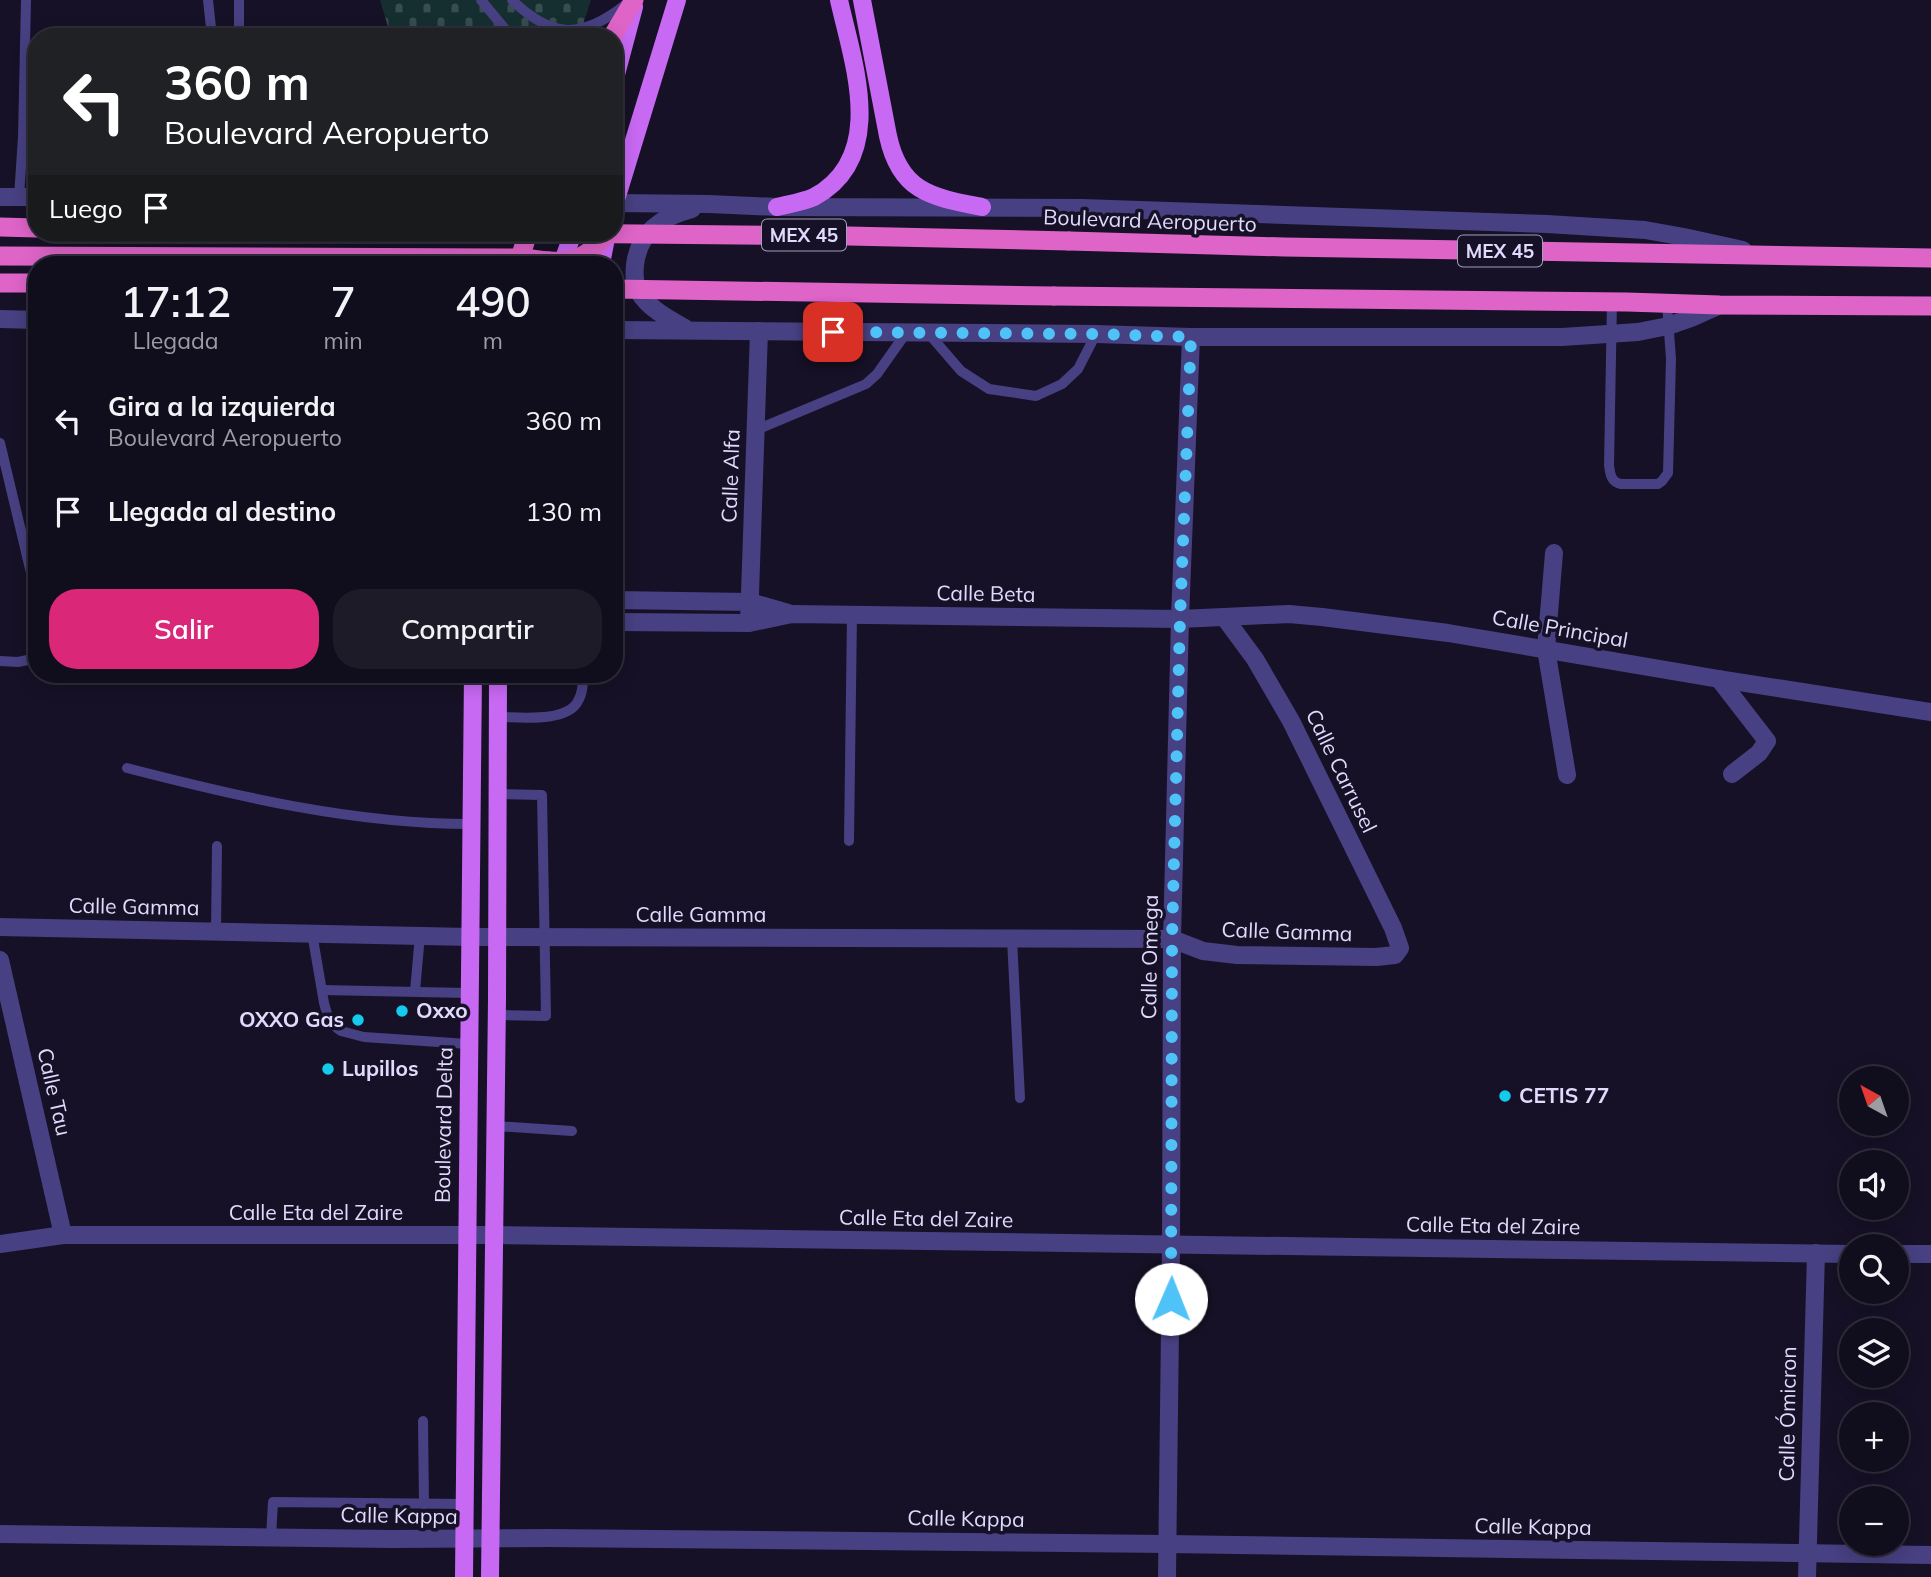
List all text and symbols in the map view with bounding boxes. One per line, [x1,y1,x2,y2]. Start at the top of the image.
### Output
text: 360 m [164,51,310,112]
icon: left [49,56,140,147]
text: Boulevard Aeropuerto [164,112,489,152]
icon: arrive [137,189,175,227]
text: Luego [49,192,123,225]
street label: Boulevard Aeropuerto [1043,203,1257,237]
road number: MEX 45 [762,219,846,250]
road number: MEX 45 [1458,235,1542,266]
text: 17:12 [120,275,231,328]
text: 7 [330,275,356,328]
text: 490 [455,275,531,328]
pin [803,302,863,362]
icon: arrive [814,313,852,351]
text: Llegada [133,326,219,355]
text: min [323,326,363,355]
text: m [483,326,503,355]
text: Gira a la izquierda [108,390,336,423]
icon: left [49,402,87,440]
text: 360 m [526,404,602,437]
text: Boulevard Aeropuerto [108,423,342,452]
street label: Calle Alfa [715,429,745,523]
icon: arrive [49,493,87,531]
text: Llegada al destino [108,495,336,528]
text: 130 m [526,495,602,528]
street label: Calle Beta [936,579,1036,607]
button: Salir [49,589,319,669]
button: Compartir [333,589,602,669]
street label: Calle Principal [1490,603,1630,653]
street label: Calle Carrusel [1301,704,1383,837]
street label: Calle Gamma [68,892,200,920]
street label: Calle Omega [1135,894,1163,1020]
street label: Calle Gamma [636,901,766,927]
street label: Calle Gamma [1221,916,1353,946]
place label: Oxxo [416,997,468,1023]
marker: Oxxo [394,1003,410,1019]
place label: OXXO Gas [239,1006,344,1032]
marker: OXXO Gas [350,1012,366,1028]
street label: Calle Tau [32,1045,78,1138]
street label: Boulevard Delta [429,1047,457,1203]
place label: Lupillos [342,1055,418,1081]
marker: Lupillos [320,1061,336,1077]
north arrow [1839,1066,1909,1136]
map controls [1839,1066,1909,1556]
place label: CETIS 77 [1519,1082,1609,1108]
marker: CETIS 77 [1497,1088,1513,1104]
button: sound [1839,1150,1909,1220]
street label: Calle Eta del Zaire [229,1199,403,1225]
street label: Calle Eta del Zaire [839,1203,1013,1233]
street label: Calle Eta del Zaire [1406,1210,1580,1240]
button: search [1839,1234,1909,1304]
position arrow [1134,1262,1208,1336]
button: layers [1839,1318,1909,1388]
street label: Calle Ómicron [1773,1346,1801,1482]
button: + [1839,1402,1909,1472]
button: − [1839,1486,1909,1556]
street label: Calle Kappa [340,1501,458,1529]
street label: Calle Kappa [907,1504,1025,1532]
street label: Calle Kappa [1474,1512,1592,1540]

